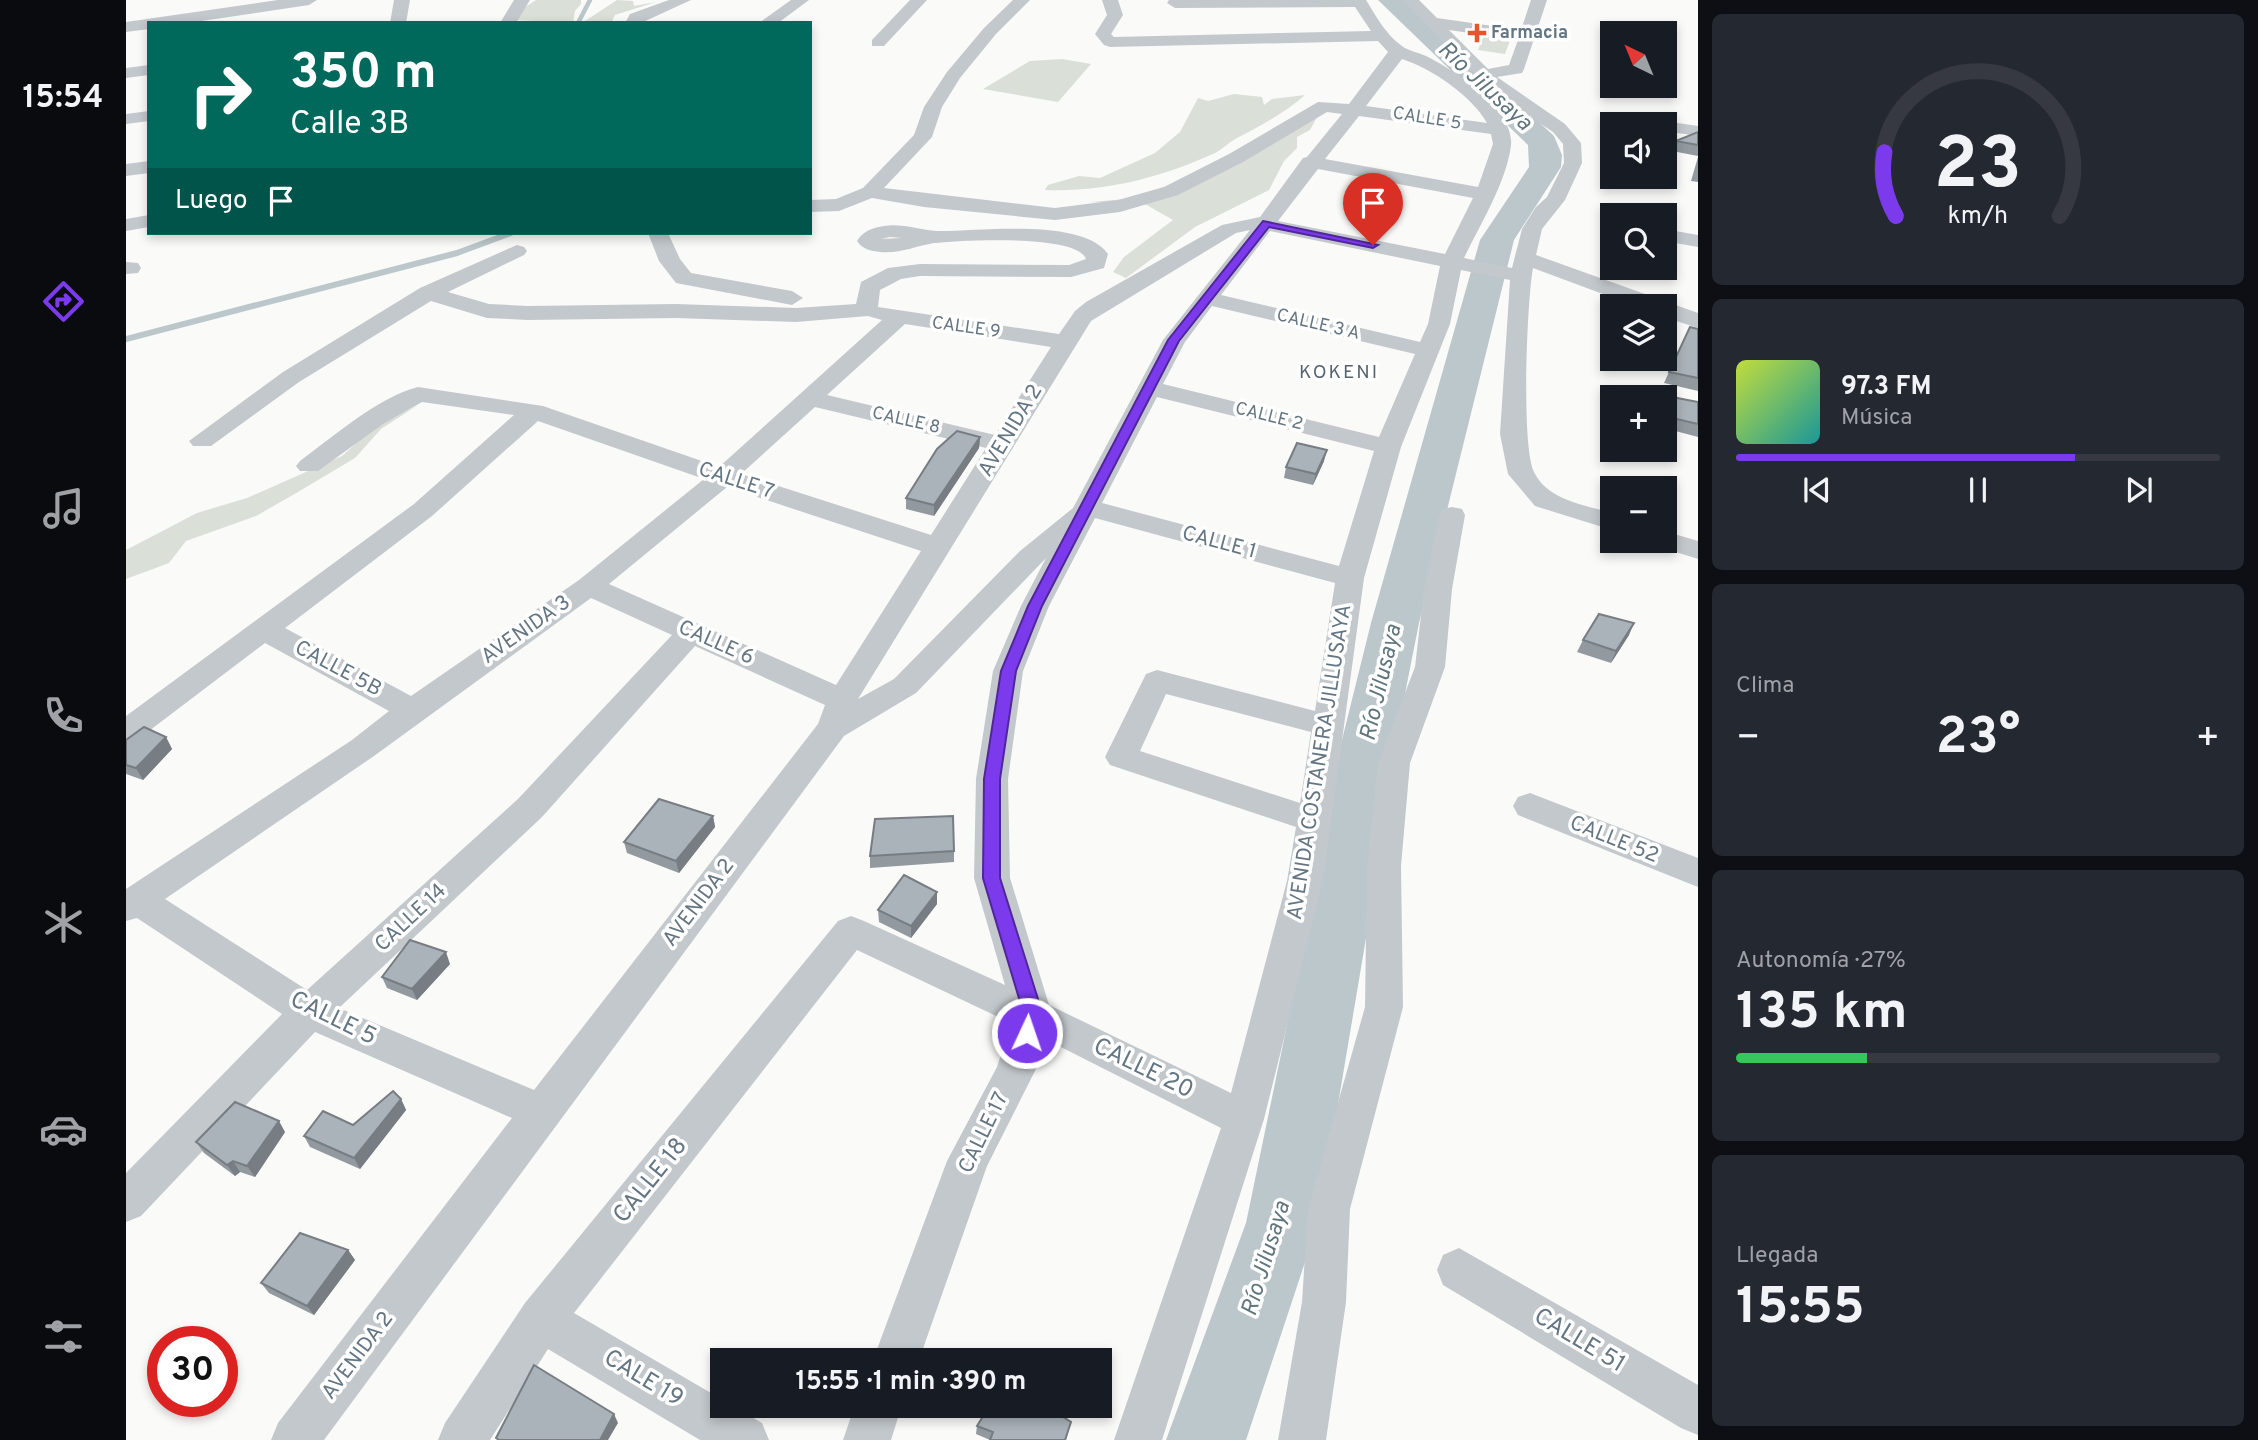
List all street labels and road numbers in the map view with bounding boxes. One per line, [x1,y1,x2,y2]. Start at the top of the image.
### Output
street label: CALLE 5 [1391,102,1463,136]
street label: CALLE 3 A [1274,304,1362,346]
street label: CALLE 9 [930,312,1002,344]
street label: AVENIDA 2 [973,380,1049,482]
street label: CALLE 2 [1233,397,1305,437]
street label: CALLE 8 [870,402,942,440]
street label: CALLE 7 [695,456,777,506]
street label: CALLE 1 [1179,520,1259,566]
street label: AVENIDA 3 [476,589,576,671]
street label: AVENIDA COSTANERA JILLUSAYA [1282,602,1358,922]
street label: CALLE 6 [674,614,758,672]
street label: CALLE 5B [290,635,386,703]
street label: CALLE 52 [1565,810,1663,870]
street label: AVENIDA 2 [657,854,741,952]
street label: CALLE 14 [369,878,453,958]
street label: CALLE 5 [285,985,381,1053]
street label: CALLE 20 [1088,1032,1198,1106]
street label: CALLE 17 [953,1088,1015,1178]
street label: CALLE 18 [607,1132,695,1230]
street label: CALLE 51 [1528,1302,1630,1380]
street label: AVENIDA 2 [316,1307,400,1405]
street label: CALE 19 [598,1344,688,1414]

